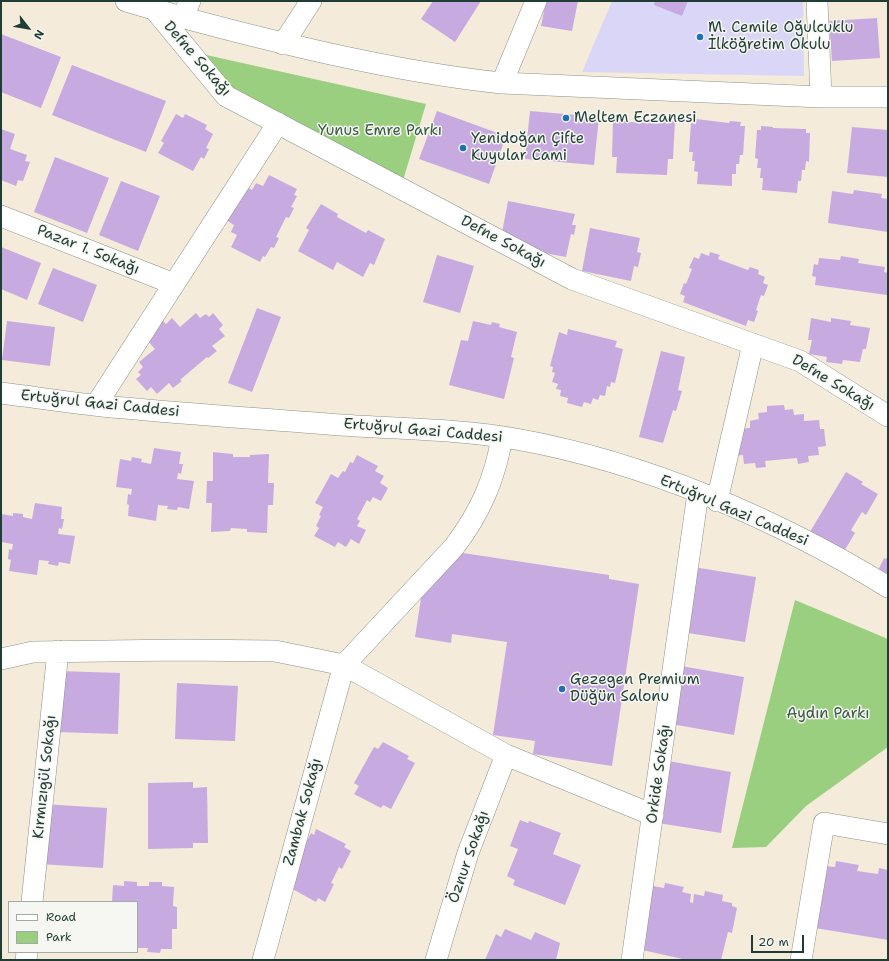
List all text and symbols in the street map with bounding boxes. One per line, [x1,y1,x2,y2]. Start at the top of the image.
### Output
north arrow [8,8,48,48]
street label: Defne Sokağı [160,18,234,100]
place label: M. Cemile Oğulcuklu İlköğretim Okulu [708,19,853,54]
text: N [30,27,47,42]
marker: M. Cemile Oğulcuklu İlköğretim Okulu [695,32,705,42]
place label: Meltem Eczanesi [574,109,697,127]
marker: Meltem Eczanesi [561,113,571,123]
park label: Yunus Emre Parkı [318,122,442,140]
place label: Yenidoğan Çifte Kuyular Cami [471,130,584,165]
marker: Yenidoğan Çifte Kuyular Cami [458,143,468,153]
street label: Defne Sokağı [457,212,549,272]
street label: Pazar 1. Sokağı [34,221,142,279]
street label: Defne Sokağı [788,351,878,415]
street label: Ertuğrul Gazi Caddesi [20,387,180,421]
street label: Ertuğrul Gazi Caddesi [343,415,503,447]
street label: Ertuğrul Gazi Caddesi [657,472,811,550]
place label: Gezegen Premium Düğün Salonu [570,671,700,706]
marker: Gezegen Premium Düğün Salonu [557,684,567,694]
park label: Aydın Parkı [786,705,870,723]
street label: Kırmızıgül Sokağı [30,714,60,840]
street label: Orkide Sokağı [643,723,675,825]
street label: Zambak Sokağı [280,756,326,868]
street label: Öznur Sokağı [445,808,493,906]
legend [8,901,138,953]
text: Road [46,909,76,925]
scale bar [753,927,806,953]
text: Park [46,929,72,945]
text: 20 m [758,934,789,950]

